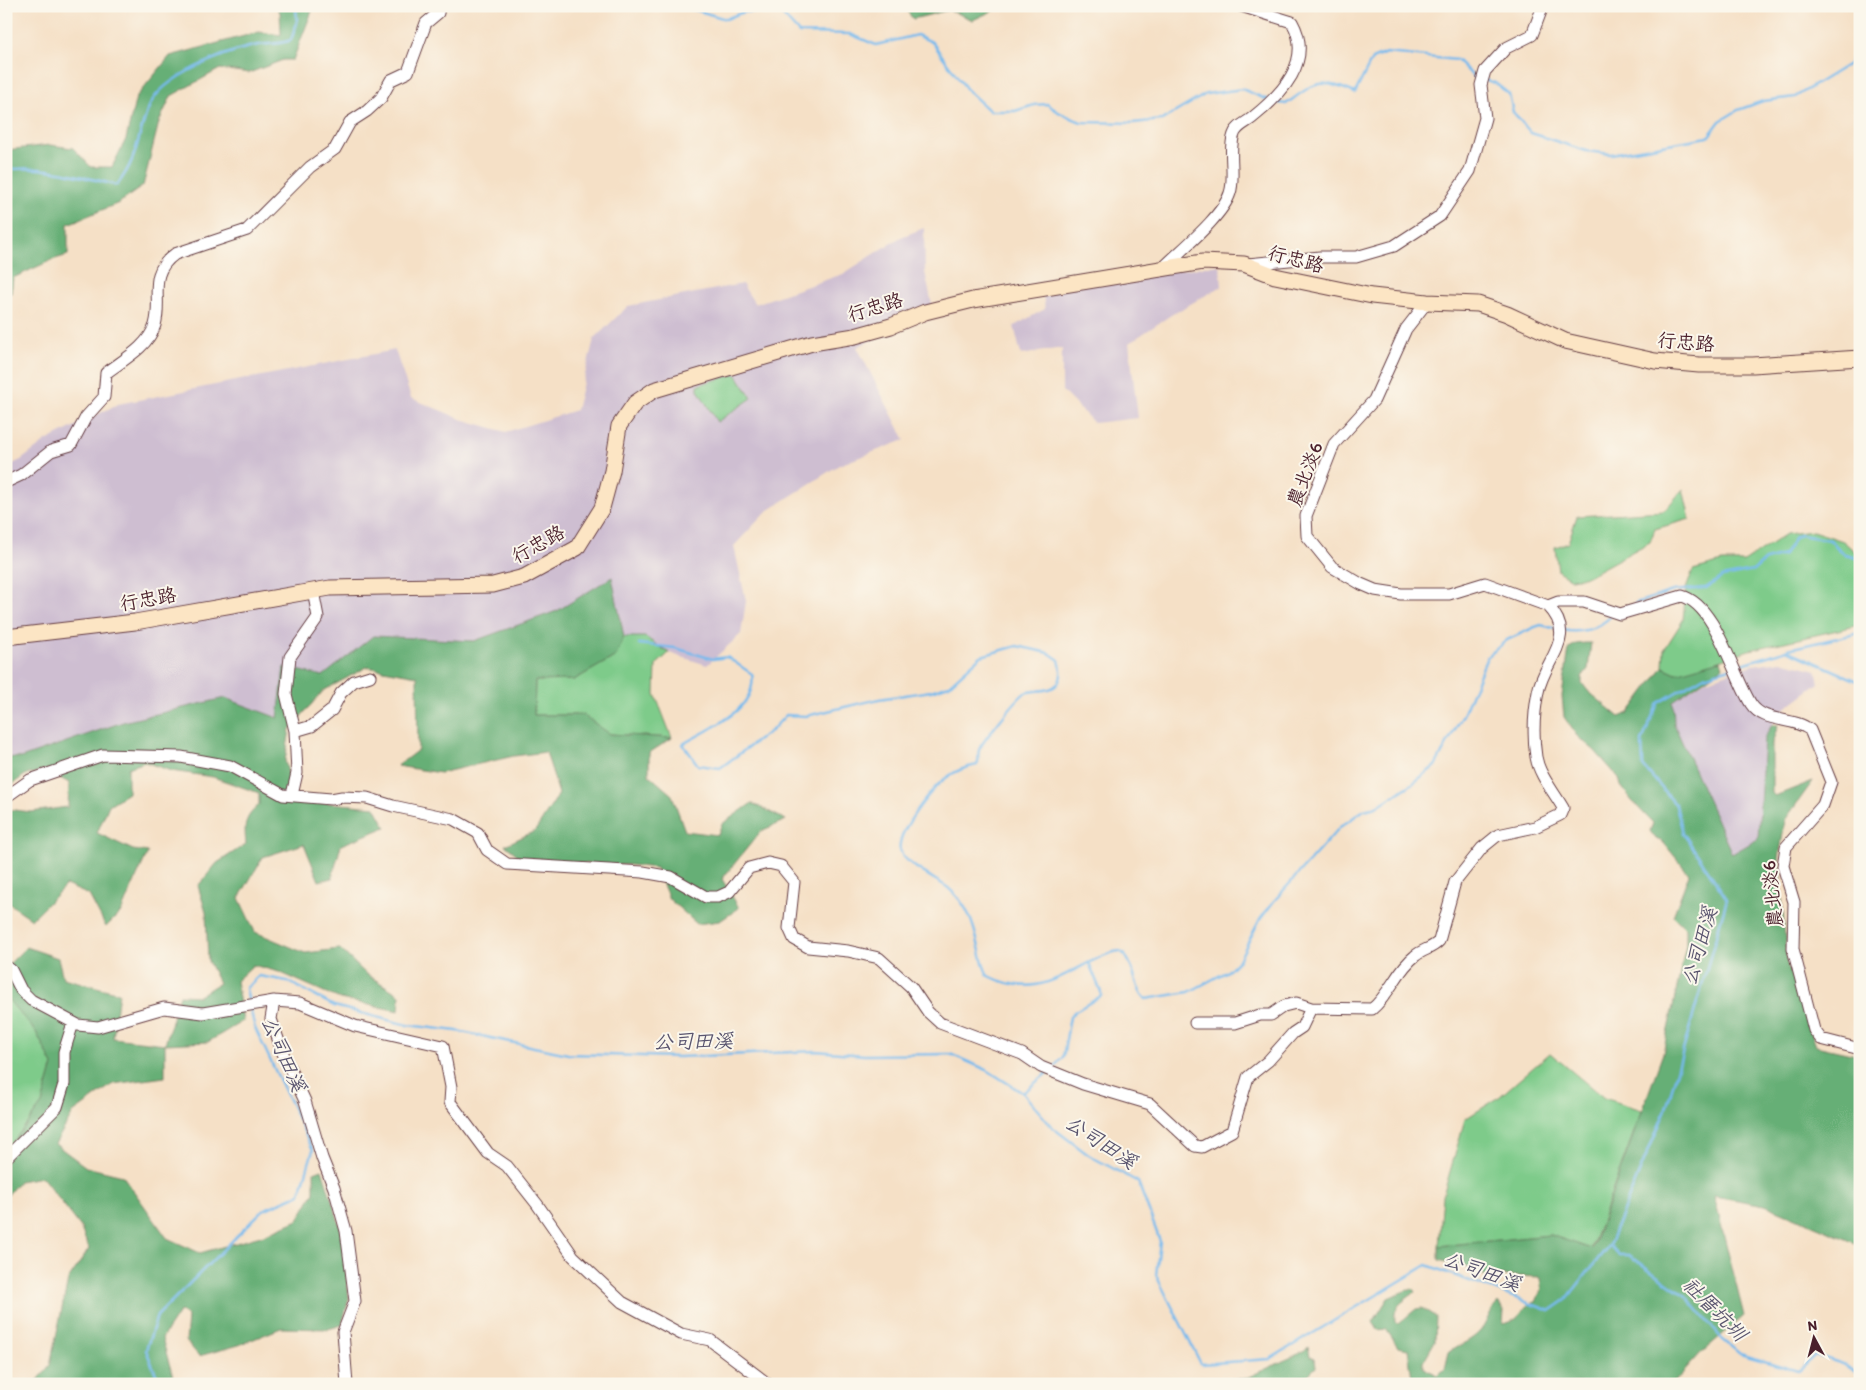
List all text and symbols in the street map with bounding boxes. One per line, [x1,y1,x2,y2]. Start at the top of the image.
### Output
street label: 行忠路 [1265,241,1327,277]
street label: 行忠路 [844,288,906,326]
street label: 行忠路 [1657,328,1715,356]
street label: 農北淡6 [1282,439,1328,509]
street label: 行忠路 [507,520,569,568]
street label: 行忠路 [118,583,178,615]
street label: 農北淡6 [1757,859,1787,929]
water label: 公司田溪 [1676,903,1722,988]
water label: 公司田溪 [257,1013,312,1096]
water label: 公司田溪 [653,1028,734,1054]
water label: 公司田溪 [1061,1110,1142,1174]
water label: 公司田溪 [1440,1246,1525,1296]
water label: 社厝坑圳 [1678,1272,1753,1347]
north arrow [1788,1312,1838,1362]
text: N [1807,1317,1818,1335]

